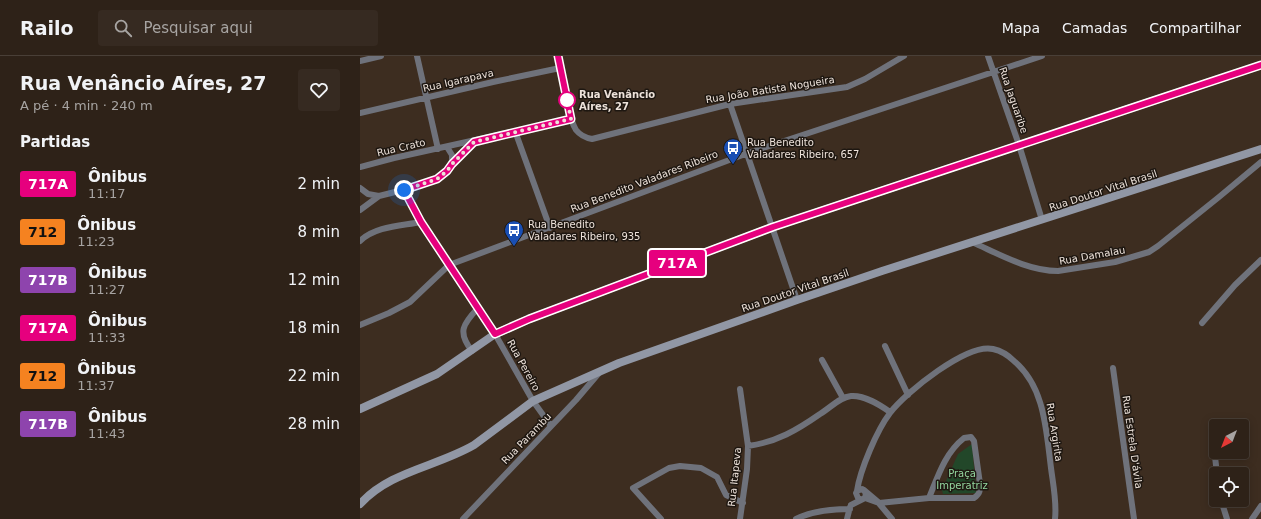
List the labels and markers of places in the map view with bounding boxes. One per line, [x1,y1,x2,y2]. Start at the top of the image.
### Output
place label: Rua Venâncio Aíres, 27 [579,89,655,112]
marker: Rua Venâncio Aíres, 27 [558,91,576,109]
bus stop icon: Rua Benedito Valadares Ribeiro, 657 [722,137,744,165]
place label: Rua Benedito Valadares Ribeiro, 657 [747,137,859,160]
bus stop icon: Rua Benedito Valadares Ribeiro, 935 [503,219,525,247]
place label: Rua Benedito Valadares Ribeiro, 935 [528,219,640,242]

